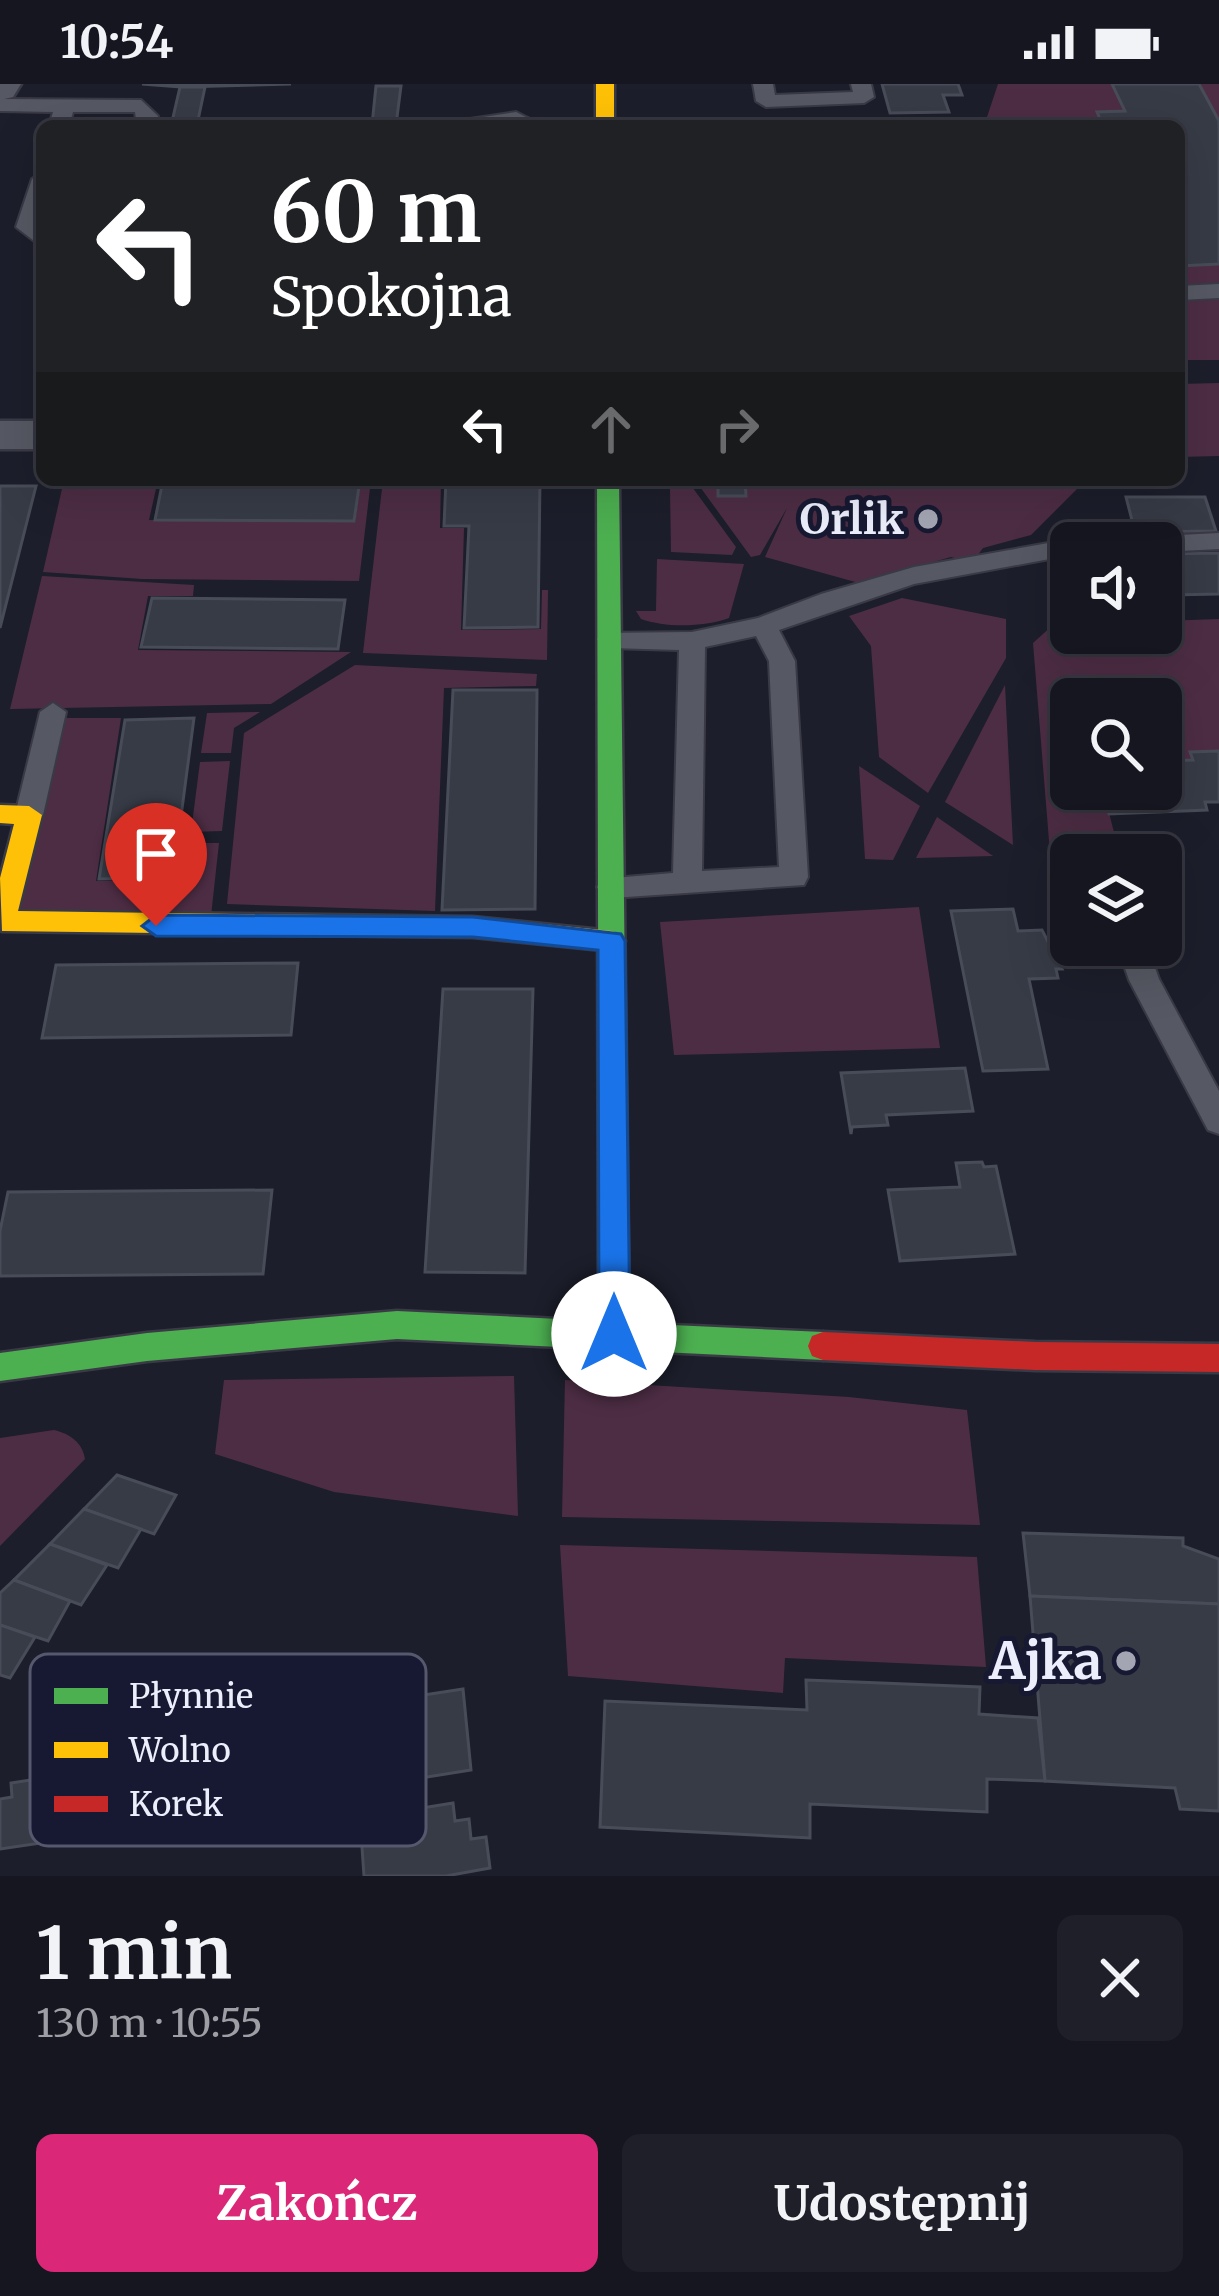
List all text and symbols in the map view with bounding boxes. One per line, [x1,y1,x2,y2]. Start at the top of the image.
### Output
text: 10:54 [60,14,173,70]
text: 60 m [270,159,481,265]
icon: left [72,168,228,324]
text: Spokojna [270,263,512,331]
icon: left [452,396,518,462]
icon: ahead [578,396,644,462]
icon: right [704,396,770,462]
place label: Orlik [800,493,905,545]
marker: Orlik [915,506,941,532]
map controls [1050,522,1182,966]
button: sound [1050,522,1182,654]
button: search [1050,678,1182,810]
pin [105,803,207,926]
icon: arrive [123,821,189,887]
button: layers [1050,834,1182,966]
position arrow [551,1271,677,1397]
place label: Ajka [988,1629,1102,1693]
marker: Ajka [1113,1648,1139,1674]
legend [30,1654,426,1846]
text: Płynnie [129,1676,253,1717]
text: Wolno [128,1730,231,1771]
text: Korek [129,1784,223,1825]
text: 1 min [36,1908,232,1999]
button: close [1057,1915,1183,2041]
text: 130 m · 10:55 [36,1999,263,2048]
button: Zakończ [36,2134,598,2272]
button: Udostępnij [622,2134,1183,2272]

